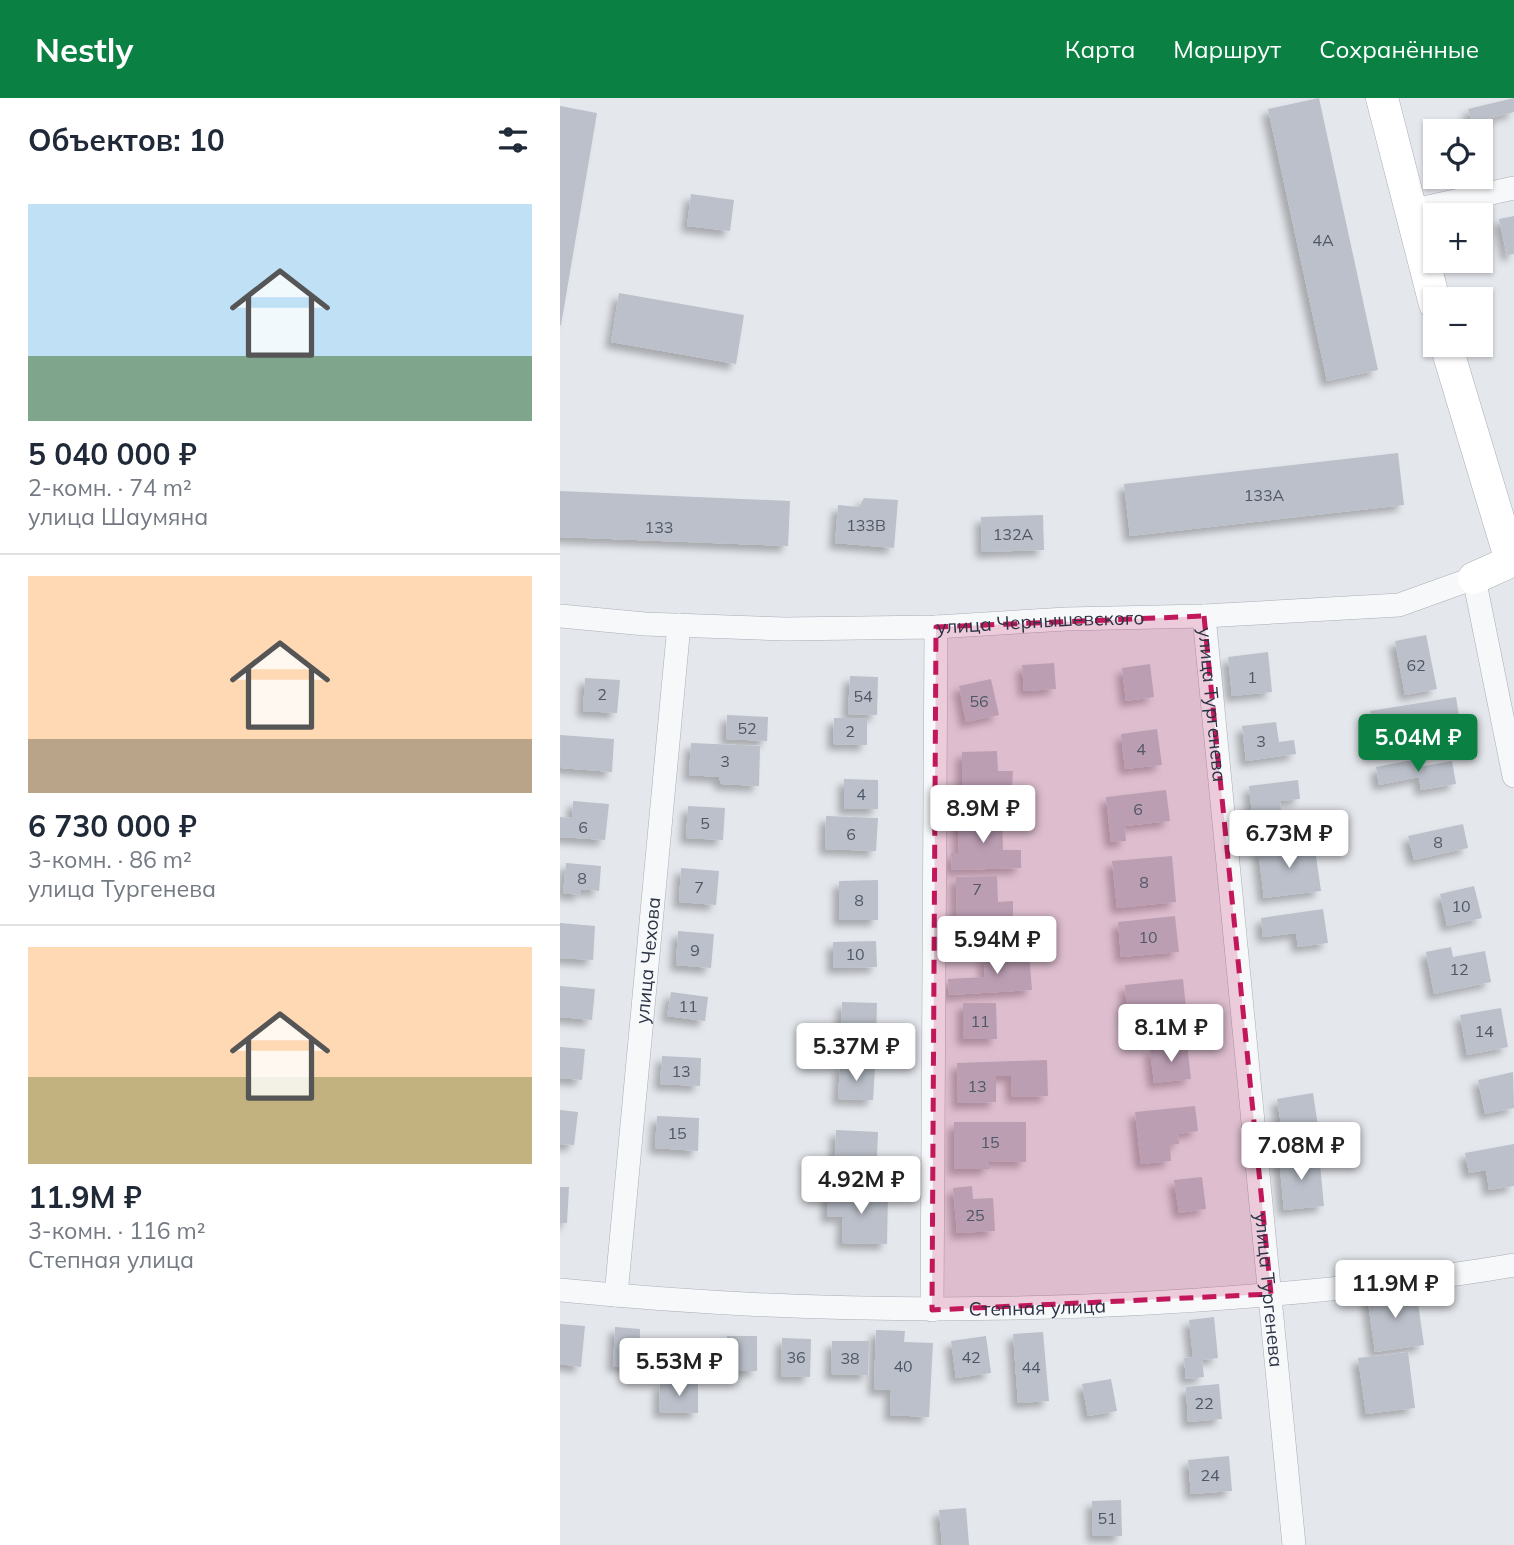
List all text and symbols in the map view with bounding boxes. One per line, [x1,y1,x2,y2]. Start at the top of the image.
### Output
text: Nestly [35,29,133,70]
text: Карта [1065,34,1135,64]
text: Маршрут [1173,34,1281,64]
text: Сохранённые [1319,34,1479,64]
map controls [1423,119,1493,357]
button: locate [1423,119,1493,189]
text: Объектов: 10 [28,121,225,159]
icon: filters [494,121,532,159]
button: + [1423,203,1493,273]
house number: 4А [1312,230,1334,250]
icon: home [217,250,343,376]
button: − [1423,287,1493,357]
text: 5 040 000 ₽ [28,435,197,473]
text: 2-комн. · 74 m² [28,473,192,502]
house number: 133А [1244,485,1285,505]
text: улица Шаумяна [28,502,208,531]
house number: 133В [846,515,886,535]
house number: 133 [645,517,673,537]
house number: 132А [993,524,1034,544]
street label: улица Чернышевского [936,605,1145,639]
icon: home [217,622,343,748]
street label: улица Тургенева [1193,626,1232,783]
house number: 62 [1406,655,1426,675]
house number: 1 [1247,667,1257,687]
house number: 2 [597,684,607,704]
house number: 54 [853,686,873,706]
house number: 56 [969,691,989,711]
pin: 5.04M ₽ [1353,714,1483,774]
house number: 52 [737,718,757,738]
house number: 2 [845,721,855,741]
text: 5.04M ₽ [1374,722,1462,751]
house number: 3 [1256,731,1266,751]
house number: 4 [1136,739,1146,759]
house number: 3 [720,751,730,771]
house number: 4 [856,784,866,804]
pin: 8.9M ₽ [926,786,1040,845]
text: 8.9M ₽ [946,793,1020,822]
house number: 6 [1133,799,1143,819]
text: 6 730 000 ₽ [28,807,197,845]
pin: 6.73M ₽ [1224,810,1354,870]
house number: 5 [700,813,710,833]
house number: 6 [578,817,588,837]
text: 6.73M ₽ [1245,818,1333,847]
house number: 6 [846,824,856,844]
house number: 8 [1433,832,1443,852]
text: 3-комн. · 86 m² [28,845,192,874]
house number: 8 [577,868,587,888]
house number: 8 [1139,872,1149,892]
text: улица Тургенева [28,874,216,903]
house number: 7 [694,877,704,897]
house number: 7 [972,879,982,899]
house number: 8 [854,890,864,910]
street label: улица Чехова [630,896,665,1025]
house number: 10 [1451,896,1471,916]
pin: 5.94M ₽ [932,916,1062,976]
text: 5.94M ₽ [953,924,1041,953]
house number: 10 [1138,927,1158,947]
house number: 9 [690,940,700,960]
house number: 10 [845,944,865,964]
house number: 12 [1449,959,1469,979]
icon: home [217,993,343,1119]
house number: 11 [678,996,698,1016]
pin: 8.1M ₽ [1114,1004,1228,1064]
house number: 11 [970,1011,990,1031]
text: 8.1M ₽ [1134,1012,1208,1041]
house number: 14 [1474,1021,1494,1041]
pin: 5.37M ₽ [791,1024,921,1083]
text: 5.37M ₽ [812,1031,900,1060]
house number: 13 [671,1061,691,1081]
house number: 13 [967,1076,987,1096]
pin: 7.08M ₽ [1236,1122,1366,1182]
house number: 15 [667,1123,687,1143]
text: 7.08M ₽ [1257,1130,1345,1159]
house number: 15 [980,1132,1000,1152]
pin: 4.92M ₽ [796,1156,926,1216]
text: 4.92M ₽ [817,1164,905,1193]
text: 11.9M ₽ [28,1178,142,1216]
house number: 25 [965,1205,985,1225]
street label: улица Тургенева [1250,1211,1289,1368]
text: 3-комн. · 116 m² [28,1216,206,1245]
text: Степная улица [28,1245,194,1274]
pin: 11.9M ₽ [1330,1260,1460,1320]
text: 11.9M ₽ [1351,1268,1439,1297]
street label: Степная улица [969,1293,1106,1321]
pin: 5.53M ₽ [614,1338,744,1398]
text: 5.53M ₽ [635,1346,723,1375]
house number: 36 [786,1347,806,1367]
house number: 42 [961,1347,981,1367]
house number: 38 [840,1348,860,1368]
house number: 40 [893,1356,913,1376]
house number: 44 [1021,1357,1041,1377]
house number: 22 [1194,1393,1214,1413]
house number: 24 [1200,1465,1220,1485]
house number: 51 [1097,1508,1117,1528]

